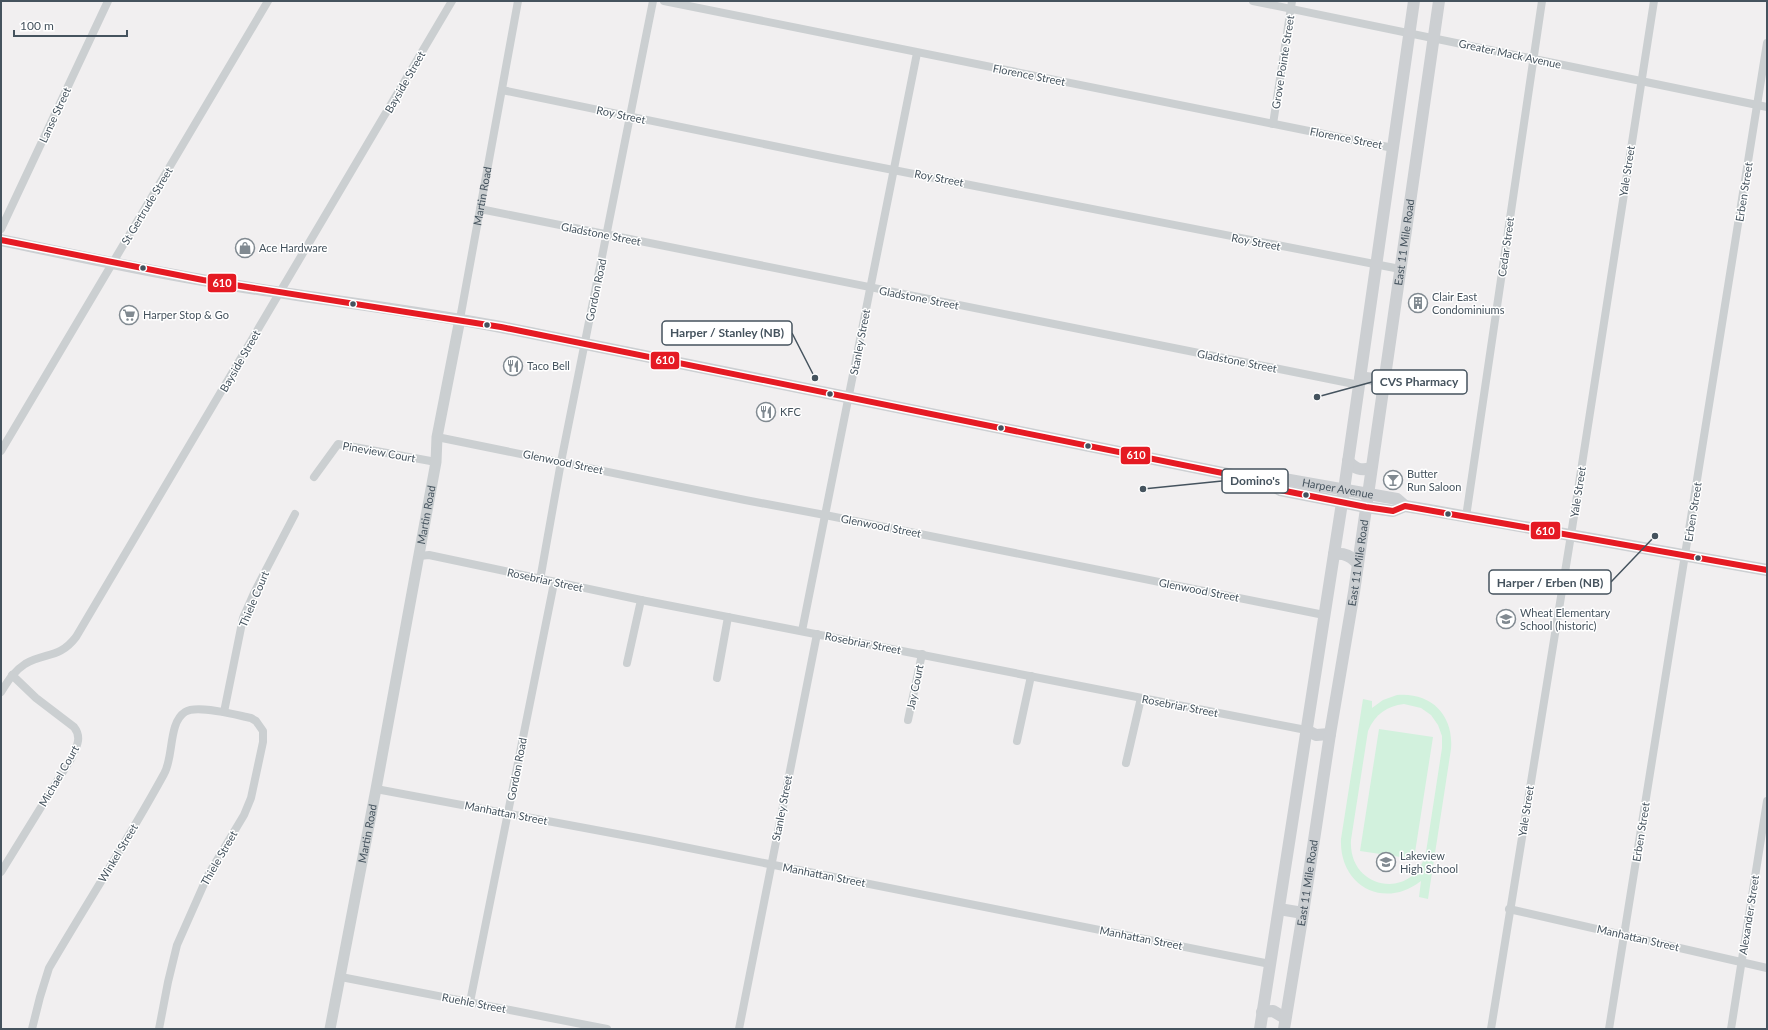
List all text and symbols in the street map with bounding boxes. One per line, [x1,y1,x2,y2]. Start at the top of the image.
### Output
scale bar [14,12,127,38]
street label: Grove Pointe Street [1269,14,1296,110]
text: 100 m [20,18,54,33]
street label: Greater Mack Avenue [1458,36,1563,71]
street label: Bayside Street [382,49,427,115]
street label: Florence Street [992,61,1066,88]
street label: Lanse Street [36,85,73,145]
street label: Roy Street [595,103,647,126]
street label: Florence Street [1309,124,1383,151]
street label: Yale Street [1616,145,1637,197]
street label: Erben Street [1732,161,1755,223]
street label: St Gertrude Street [118,165,175,247]
street label: Martin Road [470,165,494,226]
street label: Roy Street [913,166,965,189]
street label: East 11 Mile Road [1391,198,1416,286]
street label: Cedar Street [1495,216,1516,278]
street label: Gladstone Street [560,219,642,248]
street label: Roy Street [1230,230,1282,253]
shop icon: Ace Hardware [234,237,256,259]
place label: Ace Hardware [259,241,328,254]
street label: Gordon Road [583,257,608,322]
unlabelled marker [138,263,148,273]
line badge: 610 [207,273,237,293]
text: 610 [212,276,232,289]
street label: Gladstone Street [878,283,960,312]
place label: Clair East Condominiums [1432,290,1505,316]
building icon: Clair East Condominiums [1407,292,1429,314]
unlabelled marker [348,299,358,309]
supermarket icon: Harper Stop & Go [118,304,140,326]
place label: Harper Stop & Go [143,308,229,321]
street label: Stanley Street [847,308,872,376]
unlabelled marker [482,320,492,330]
callout: Harper / Stanley (NB) [662,321,792,345]
text: Harper / Stanley (NB) [670,325,784,340]
street label: Bayside Street [217,328,262,394]
street label: Gladstone Street [1196,346,1278,375]
line badge: 610 [650,351,680,370]
text: 610 [655,353,675,366]
restaurant icon: Taco Bell [502,355,524,377]
place label: Taco Bell [527,359,570,372]
callout: CVS Pharmacy [1372,370,1467,394]
text: CVS Pharmacy [1380,374,1459,389]
unlabelled marker [825,389,835,399]
restaurant icon: KFC [755,401,777,423]
place label: KFC [780,405,801,418]
unlabelled marker [996,423,1006,433]
street label: Pineview Court [342,439,417,464]
unlabelled marker [1083,441,1093,451]
line badge: 610 [1120,446,1151,465]
street label: Glenwood Street [522,447,604,476]
text: 610 [1126,448,1146,461]
street label: Yale Street [1567,466,1588,518]
place label: Butter Run Saloon [1407,467,1461,493]
callout: Domino's [1222,469,1288,493]
bar icon: Butter Run Saloon [1382,469,1404,491]
text: Domino's [1230,473,1280,488]
street label: Harper Avenue [1301,475,1375,501]
street label: Erben Street [1681,481,1704,543]
street label: Martin Road [414,484,438,545]
unlabelled marker [1301,490,1311,500]
unlabelled marker [1443,509,1453,519]
street label: Glenwood Street [840,511,922,540]
street label: East 11 Mile Road [1345,519,1370,607]
line badge: 610 [1530,521,1561,540]
text: 610 [1535,524,1555,537]
unlabelled marker [1693,553,1703,563]
street label: Rosebriar Street [506,565,584,594]
street label: Thiele Court [236,569,271,629]
callout: Harper / Erben (NB) [1489,570,1611,594]
street label: Glenwood Street [1158,575,1240,604]
text: Harper / Erben (NB) [1497,575,1603,590]
place label: Wheat Elementary School (historic) [1520,606,1610,632]
school or university icon: Wheat Elementary School (historic) [1495,608,1517,630]
street label: Rosebriar Street [824,629,902,656]
street label: Jay Court [903,663,926,711]
street label: Rosebriar Street [1141,692,1219,719]
street label: Gordon Road [504,736,529,801]
street label: Michael Court [36,743,81,809]
street label: Stanley Street [769,774,794,842]
street label: Yale Street [1515,785,1536,837]
street label: Manhattan Street [464,798,549,827]
street label: Erben Street [1629,801,1652,863]
street label: Martin Road [355,803,379,864]
street label: Winkel Street [95,821,140,884]
street label: Thiele Street [198,828,240,887]
street label: East 11 Mile Road [1294,839,1320,927]
place label: Lakeview High School [1400,849,1458,875]
school or university icon: Lakeview High School [1375,851,1397,873]
street label: Manhattan Street [782,860,867,889]
street label: Alexander Street [1736,874,1761,956]
street label: Manhattan Street [1596,922,1681,953]
street label: Manhattan Street [1099,923,1184,952]
street label: Ruehle Street [441,990,507,1015]

